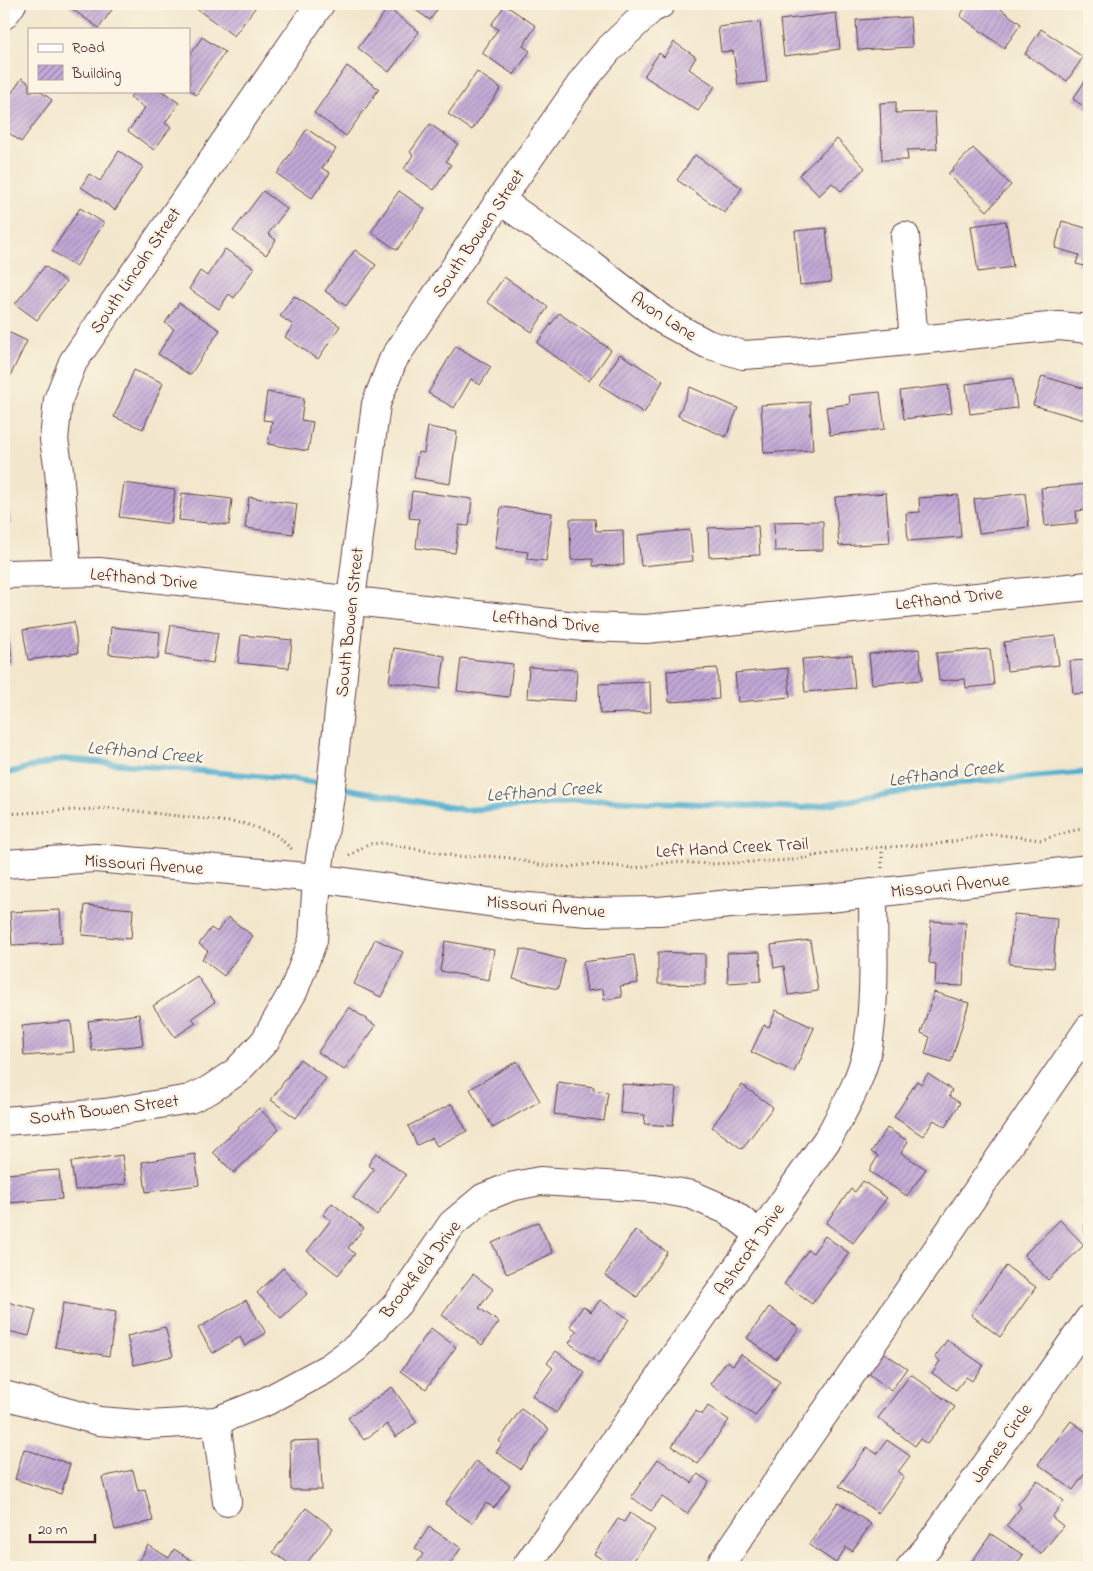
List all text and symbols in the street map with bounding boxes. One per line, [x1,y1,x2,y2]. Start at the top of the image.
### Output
legend [28,28,190,92]
text: Road [72,37,105,59]
text: Building [71,63,121,86]
street label: South Bowen Street [427,165,532,304]
street label: South Lincoln Street [85,203,189,340]
street label: Avon Lane [625,287,702,349]
street label: South Bowen Street [330,546,372,698]
street label: Lefthand Drive [89,562,200,598]
street label: Lefthand Drive [894,581,1005,619]
street label: Lefthand Drive [491,604,602,642]
water label: Lefthand Creek [86,735,204,772]
water label: Lefthand Creek [887,754,1006,795]
water label: Lefthand Creek [486,775,604,810]
street label: Left Hand Creek Trail [655,832,809,866]
street label: Missouri Avenue [83,849,205,883]
street label: Missouri Avenue [890,868,1012,906]
street label: Missouri Avenue [485,890,607,926]
street label: South Bowen Street [28,1089,180,1133]
street label: Ashcroft Drive [709,1198,793,1302]
street label: Brookfield Drive [374,1215,469,1326]
street label: James Circle [966,1398,1040,1489]
scale bar [30,1511,95,1543]
text: 20 m [38,1519,68,1541]

